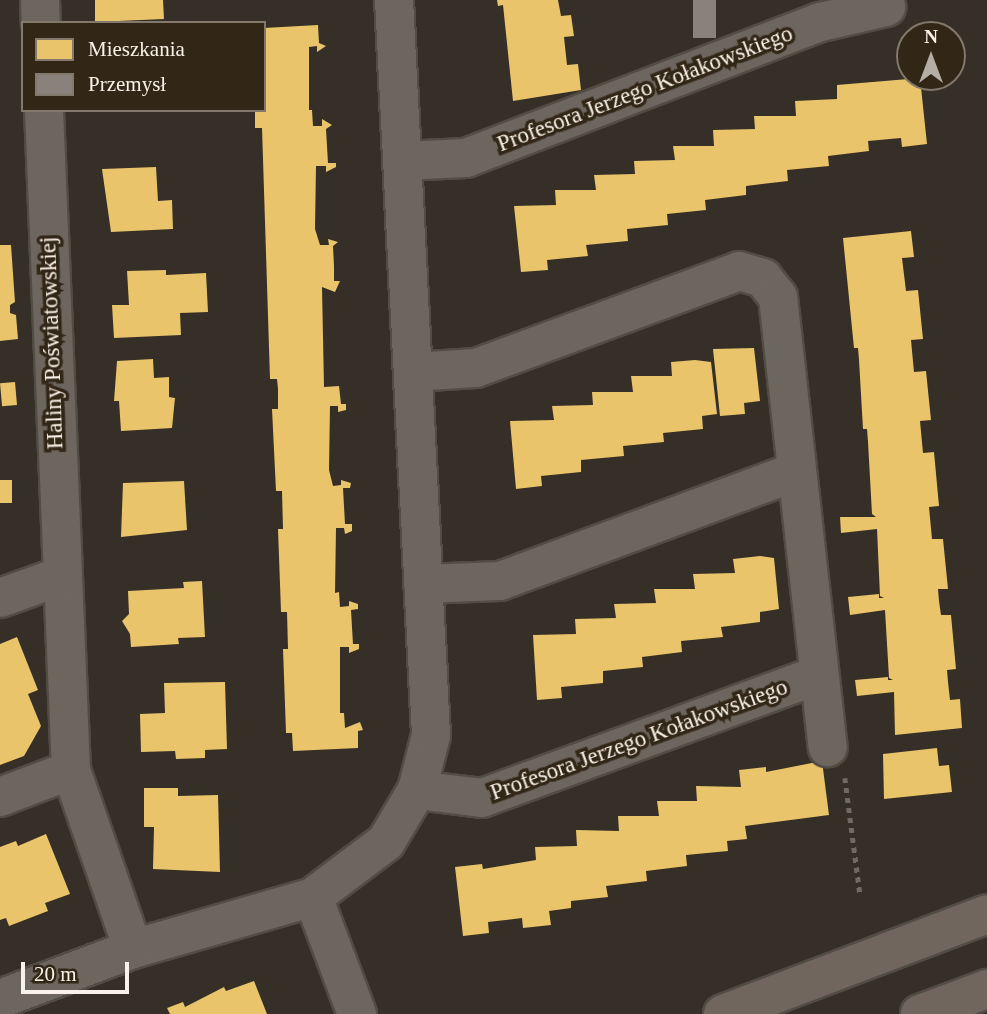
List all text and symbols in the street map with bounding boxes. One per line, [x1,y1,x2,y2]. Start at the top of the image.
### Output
street label: Profesora Jerzego Kołakowskiego [493,20,797,158]
legend [21,21,266,112]
north arrow [896,21,966,91]
text: N [924,26,938,47]
text: Mieszkania [88,37,185,61]
text: Przemysł [88,72,166,96]
street label: Haliny Poświatowskiej [34,236,70,450]
street label: Profesora Jerzego Kołakowskiego [487,673,791,807]
scale bar [24,948,133,992]
text: 20 m [34,962,77,986]

